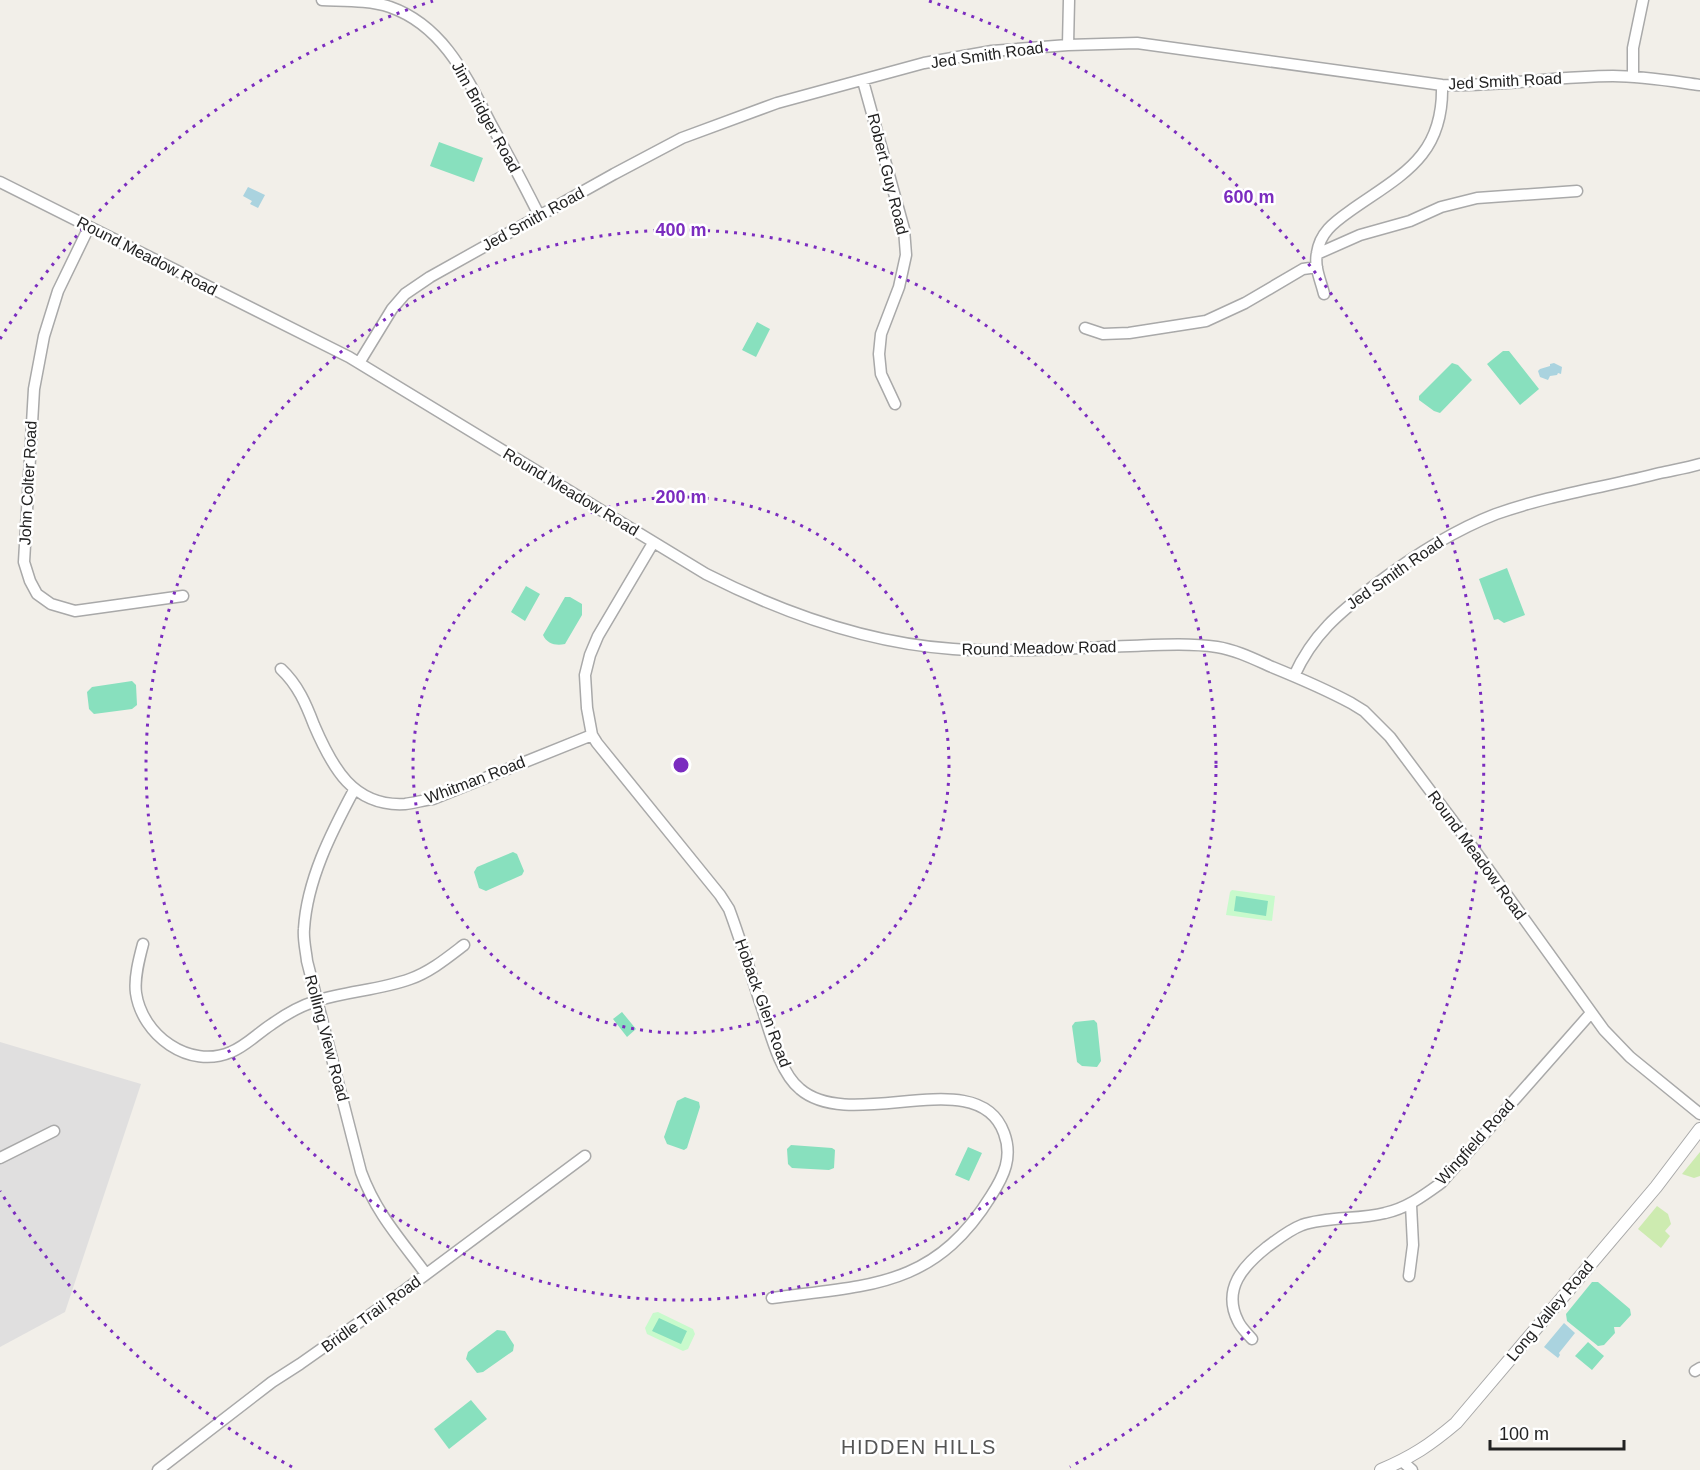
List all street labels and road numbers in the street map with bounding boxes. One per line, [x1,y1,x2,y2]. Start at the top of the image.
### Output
street label: Jed Smith Road [929,39,1045,71]
street label: Jim Bridger Road [449,59,523,175]
street label: Jed Smith Road [1448,70,1562,92]
street label: Robert Guy Road [865,112,911,236]
street label: Jed Smith Road [479,184,587,254]
street label: Round Meadow Road [74,213,220,299]
street label: John Colter Road [16,420,40,546]
street label: Round Meadow Road [500,445,642,539]
street label: Jed Smith Road [1343,533,1447,613]
street label: Round Meadow Road [961,638,1117,658]
street label: Whitman Road [423,753,527,807]
street label: Round Meadow Road [1425,787,1529,923]
street label: Hoback Glen Road [732,937,794,1069]
street label: Rolling View Road [302,973,352,1103]
street label: Wingfield Road [1432,1096,1518,1188]
street label: Long Valley Road [1503,1258,1597,1364]
street label: Bridle Trail Road [318,1272,424,1356]

